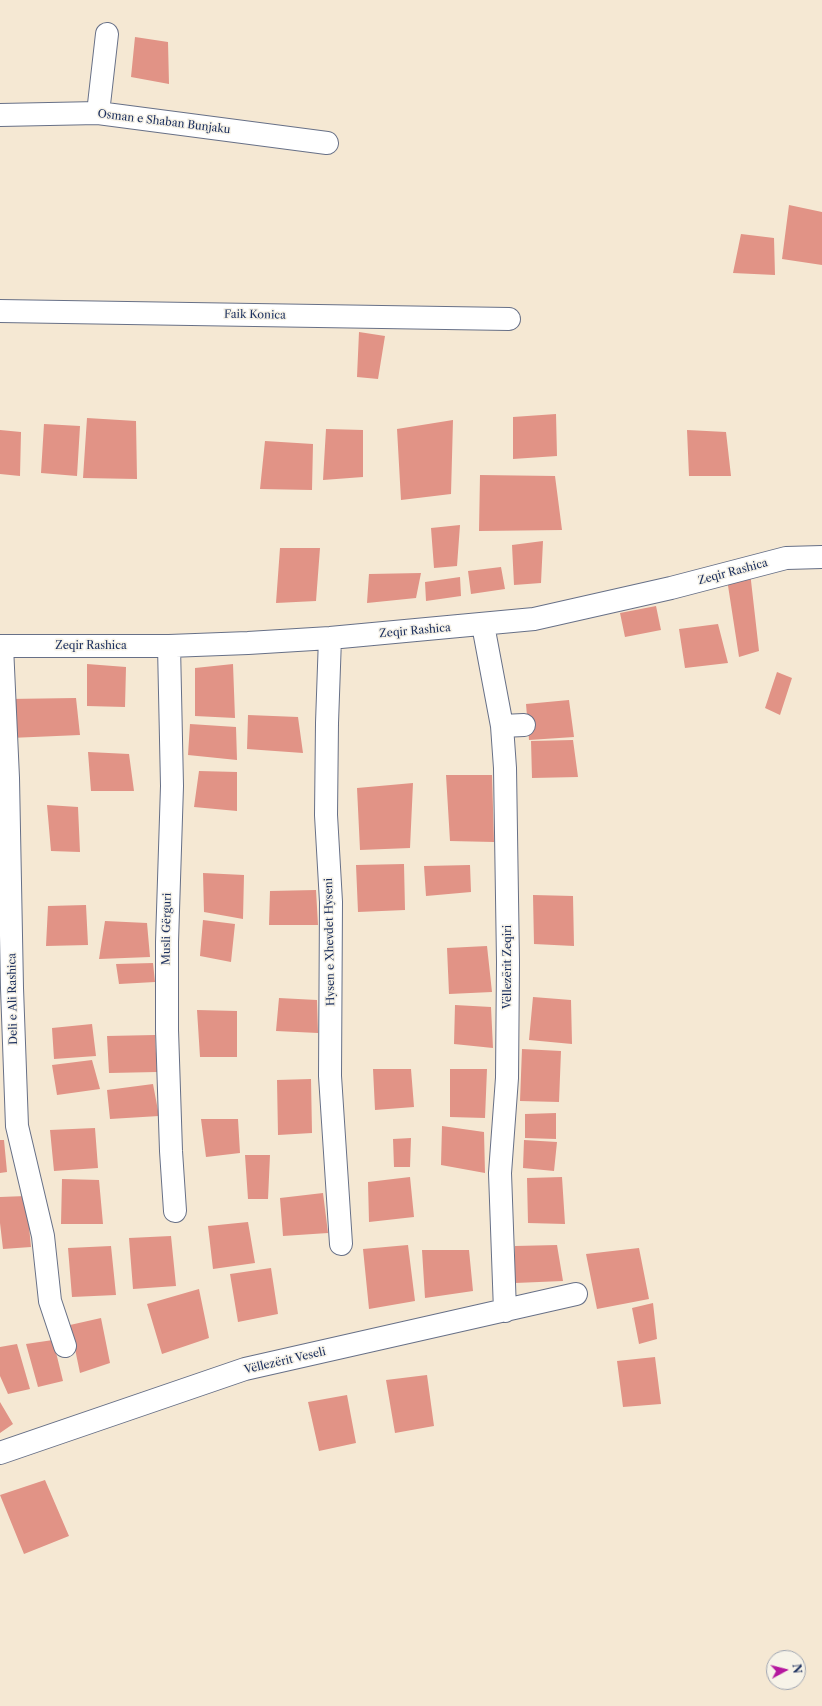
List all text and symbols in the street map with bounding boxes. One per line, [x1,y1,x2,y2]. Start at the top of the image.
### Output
street label: Osman e Shaban Bunjaku [97,107,231,137]
street label: Faik Konica [224,308,286,322]
street label: Zeqir Rashica [697,556,769,588]
street label: Zeqir Rashica [379,621,451,641]
street label: Zeqir Rashica [55,639,127,653]
street label: Hysen e Xhevdet Hyseni [322,878,338,1006]
street label: Musli Gërguri [160,893,174,965]
street label: Vëllezërit Zeqiri [501,925,515,1009]
street label: Deli e Ali Rashica [6,953,20,1045]
street label: Vëllezërit Veseli [243,1345,327,1377]
north arrow [766,1650,806,1690]
text: N [789,1663,804,1674]

